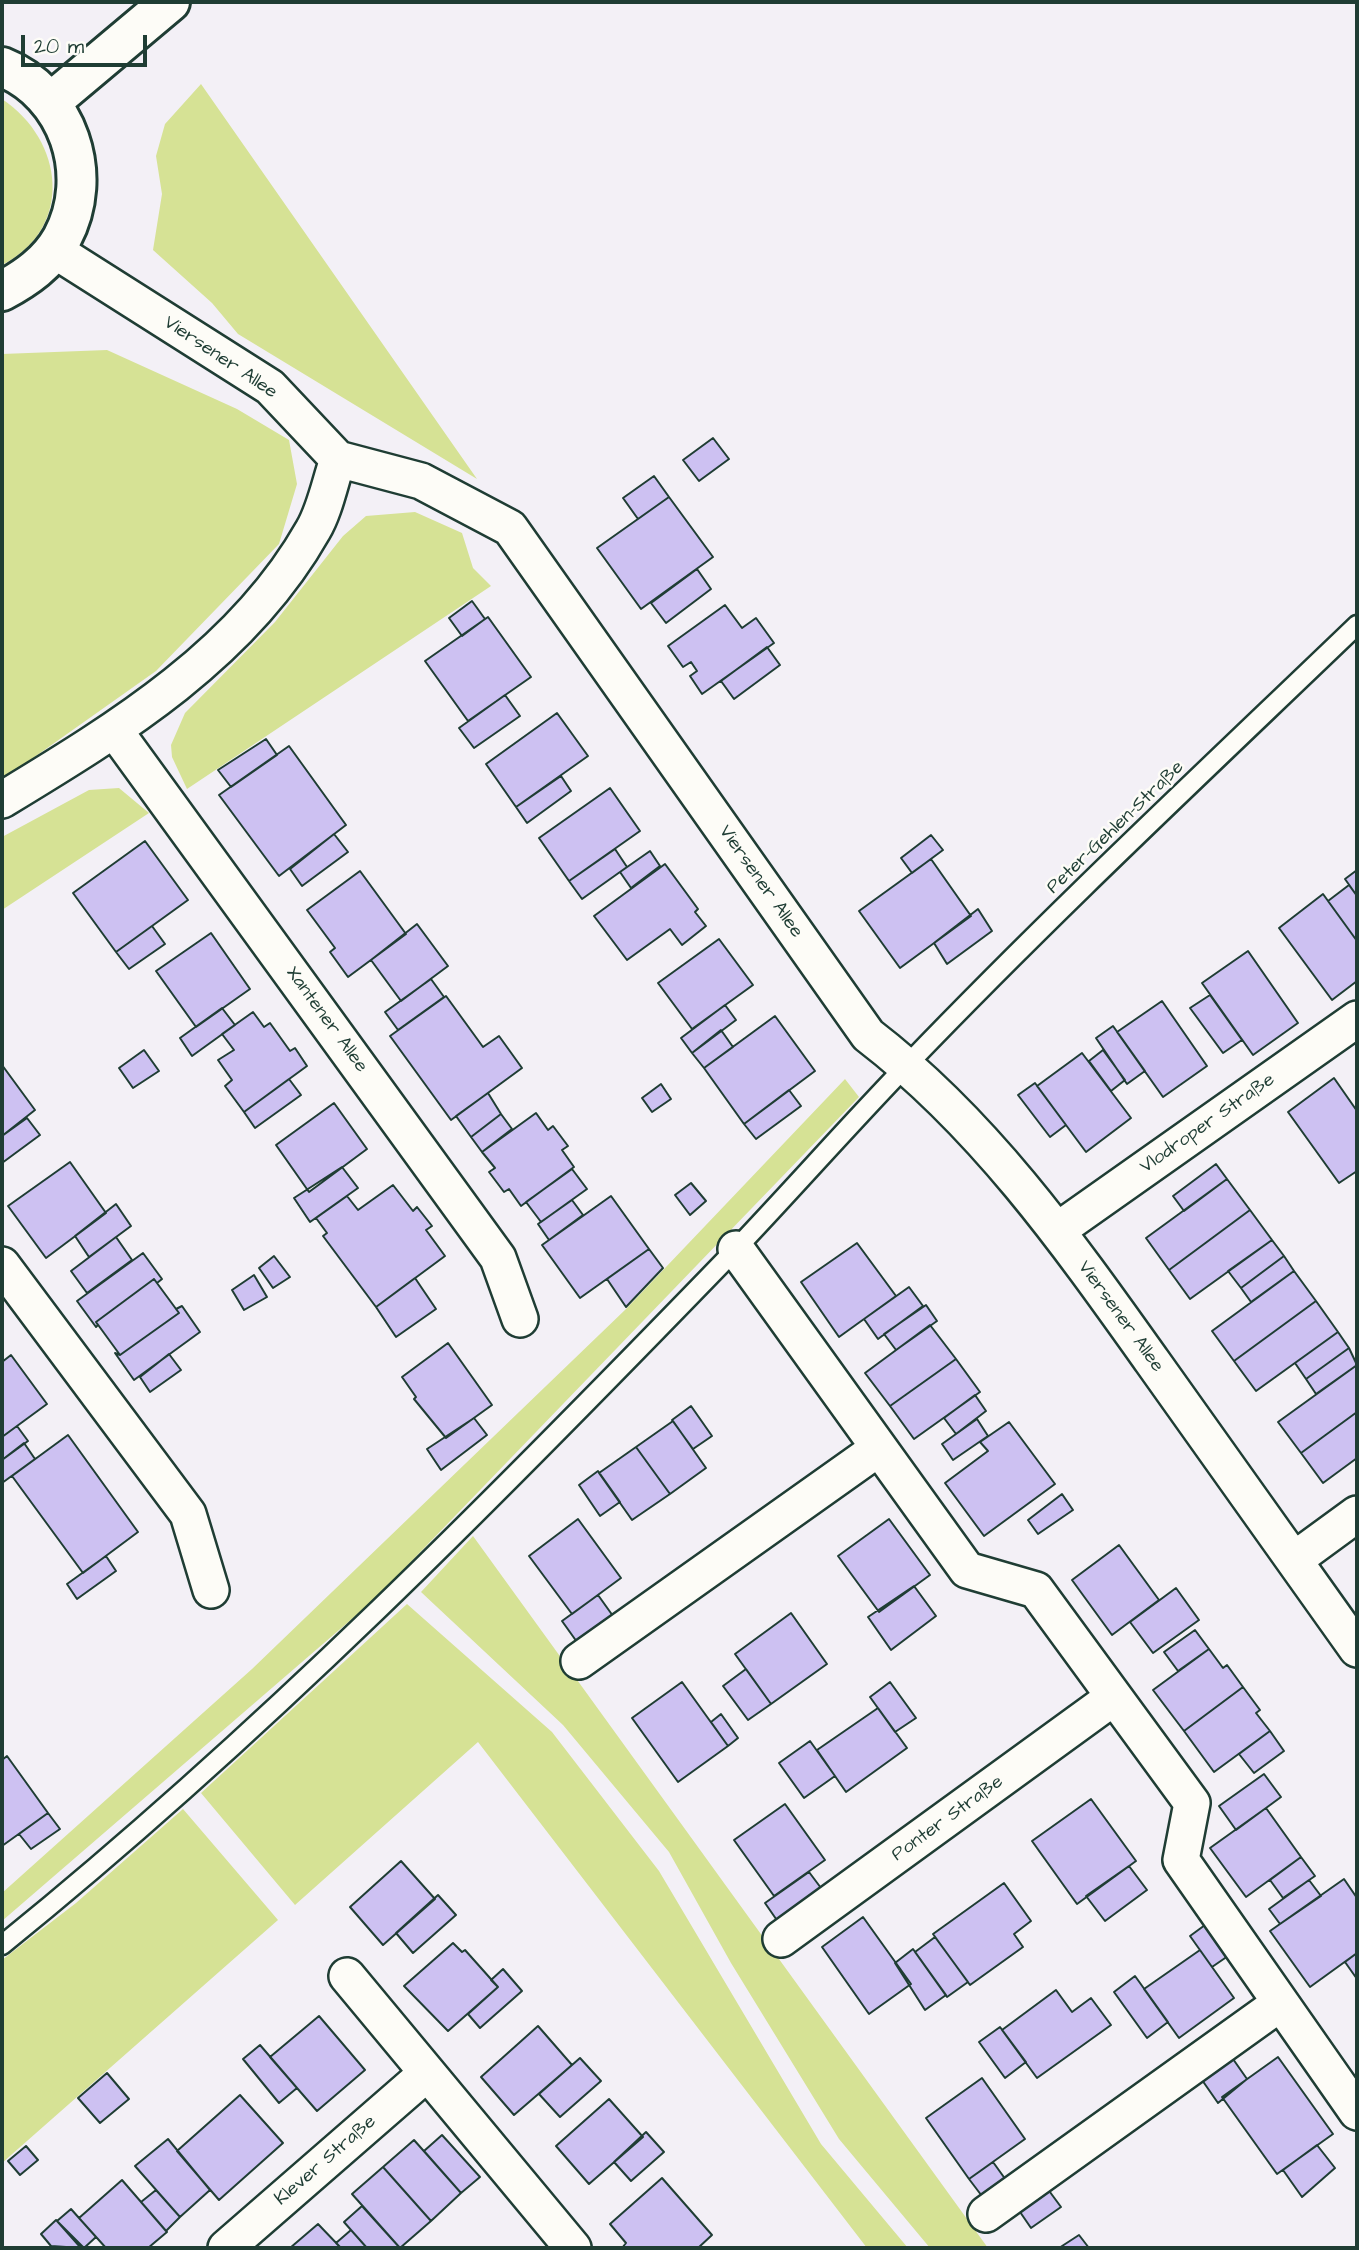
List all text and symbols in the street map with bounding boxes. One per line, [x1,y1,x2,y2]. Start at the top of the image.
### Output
scale bar [24,21,150,65]
text: 20 m [34,32,84,61]
street label: Viersener Allee [159,312,281,404]
street label: Peter-Gehlen-Straße [1043,757,1189,899]
street label: Viersener Allee [713,821,807,943]
street label: Xantener Allee [280,963,372,1077]
street label: Vlodroper Straße [1136,1069,1280,1179]
street label: Viersener Allee [1072,1257,1168,1377]
street label: Ponter Straße [888,1771,1008,1867]
street label: Klever Straße [271,2111,381,2211]

